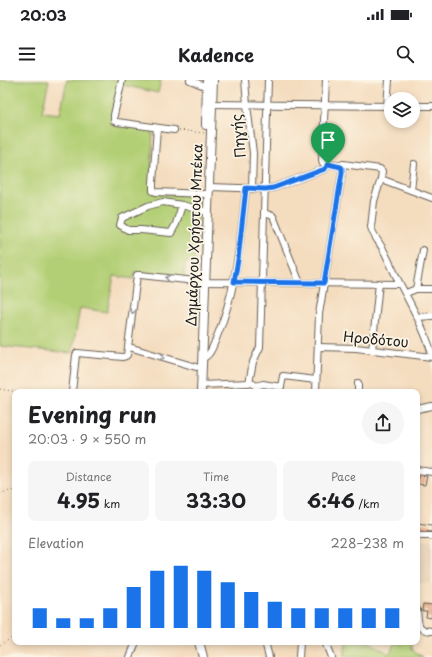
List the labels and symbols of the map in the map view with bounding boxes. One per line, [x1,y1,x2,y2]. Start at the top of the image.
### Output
street label: Πηγής [225,113,251,159]
pin [311,123,345,164]
street label: Δημάρχου Χρήστου Μπέκα [180,143,208,327]
one-way arrow [165,274,171,283]
one-way arrow [129,308,138,314]
street label: Ηροδότου [342,326,410,352]
one-way arrow [159,352,166,361]

